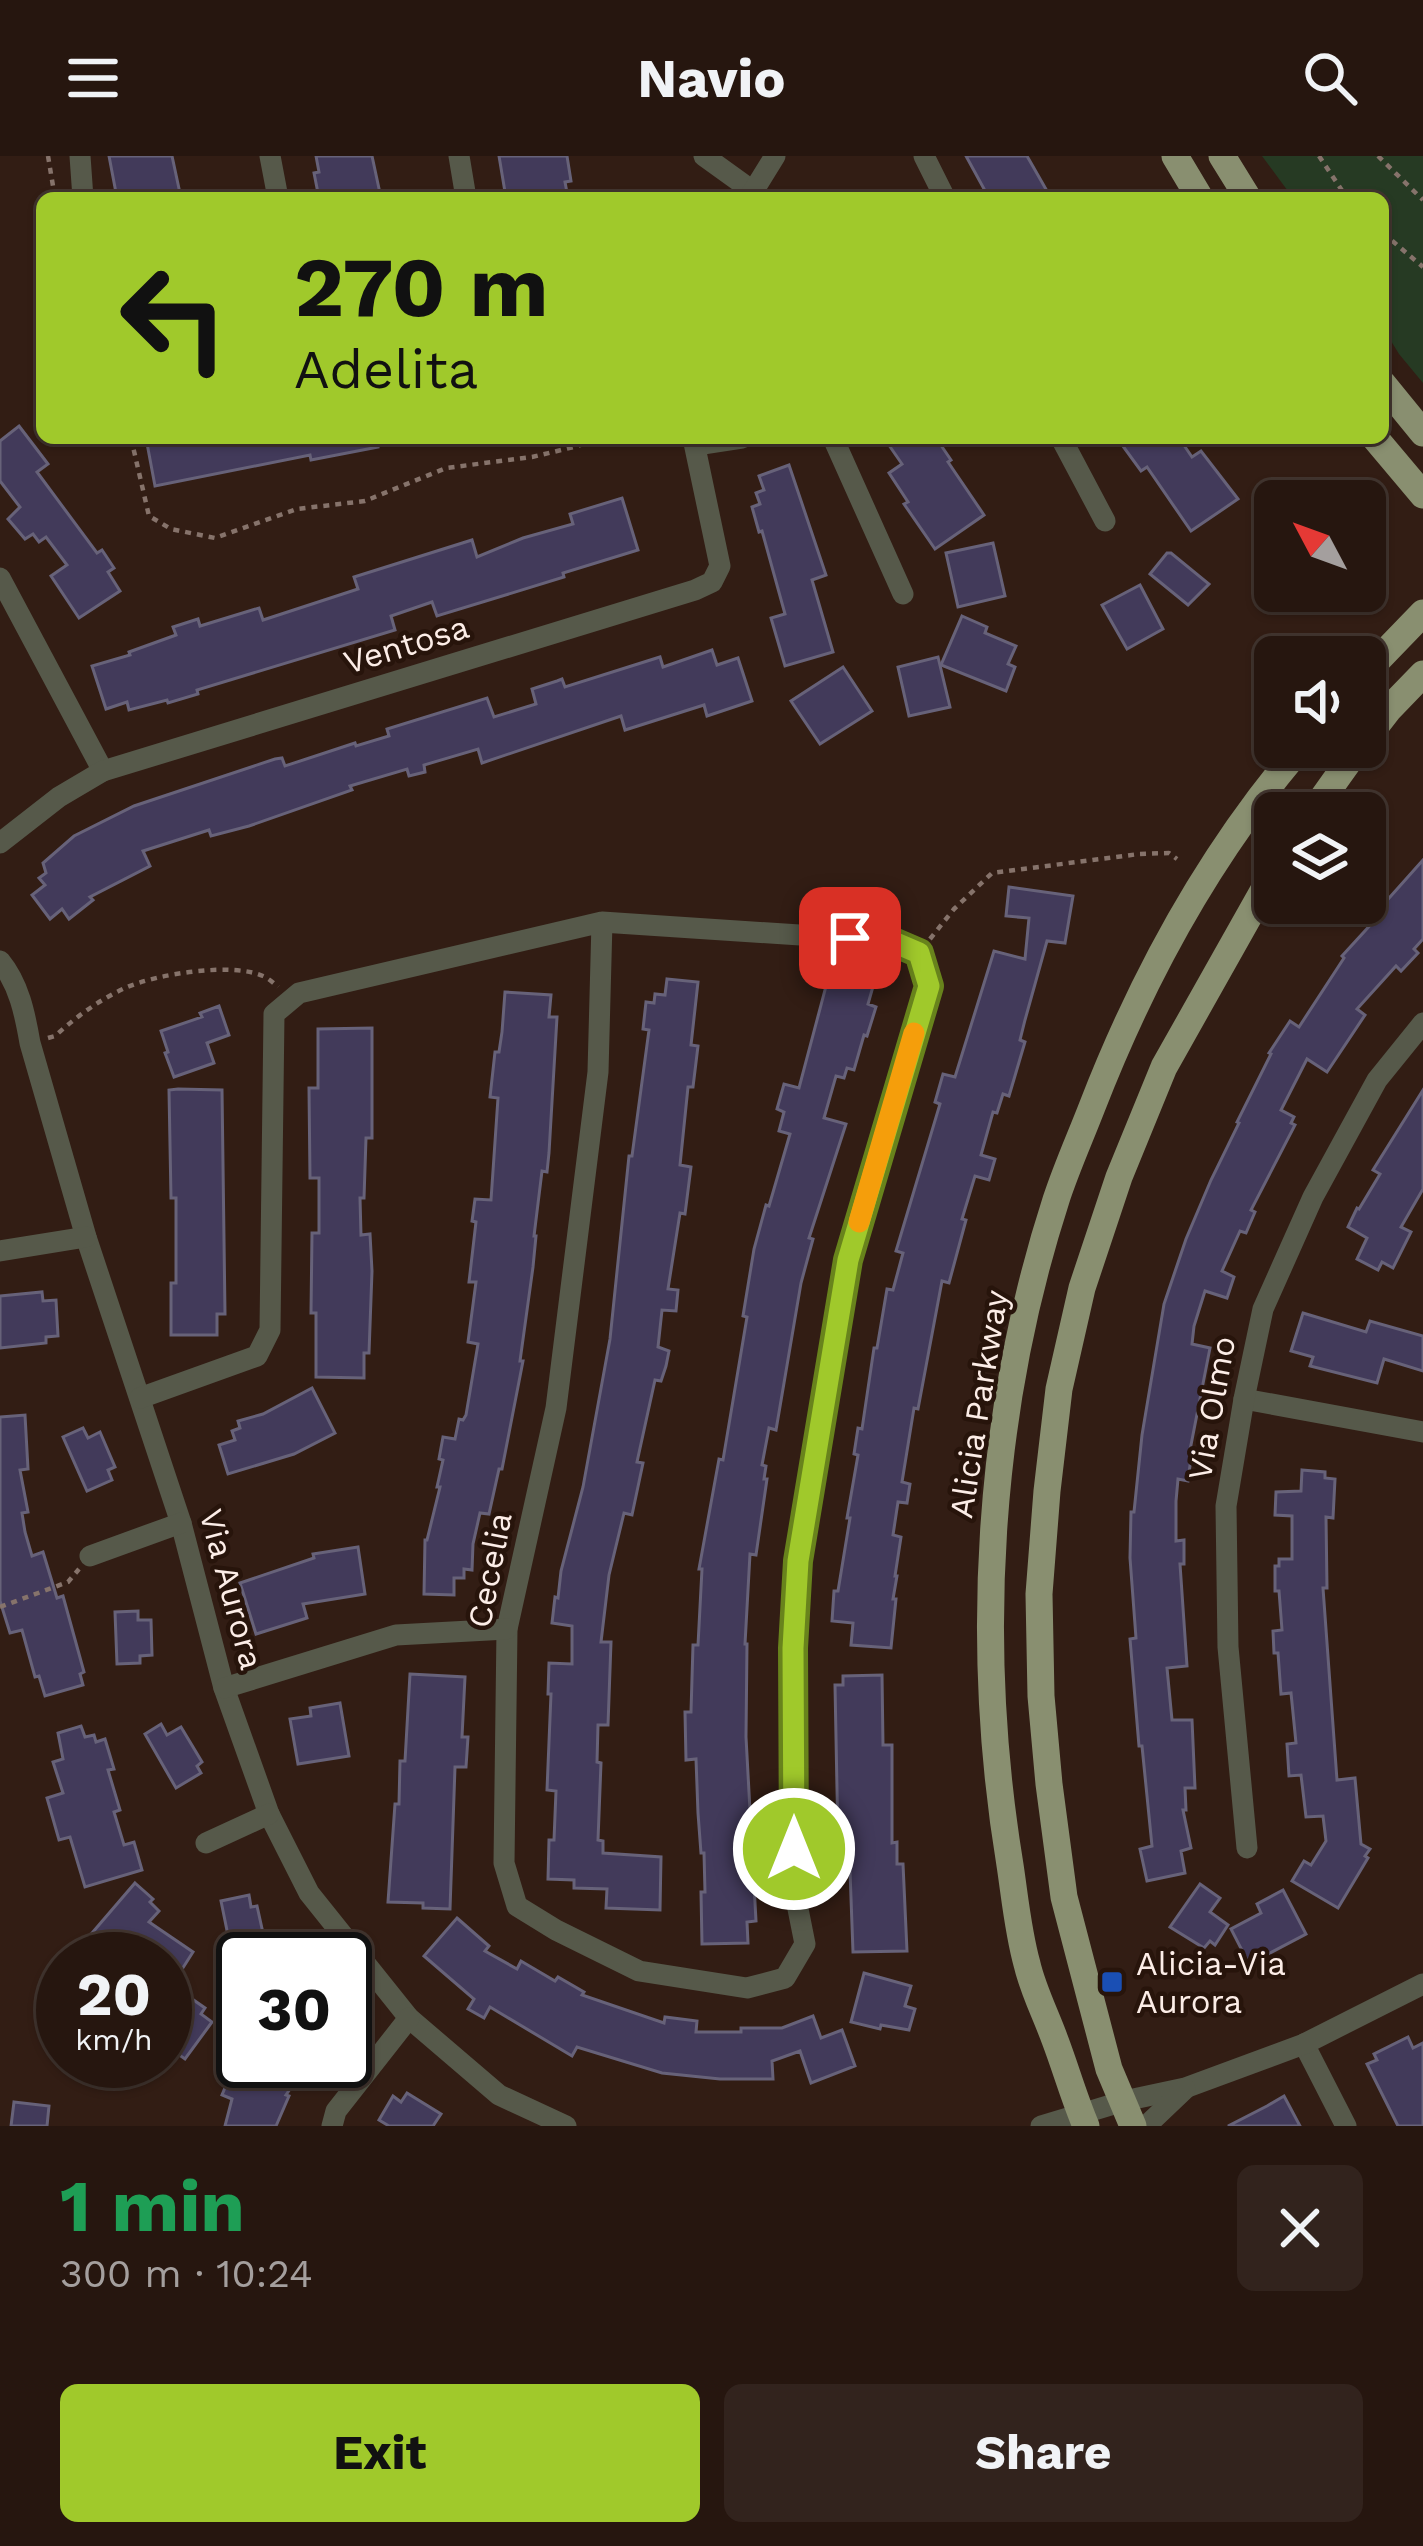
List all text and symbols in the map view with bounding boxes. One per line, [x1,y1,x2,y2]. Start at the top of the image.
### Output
icon: menu [60,45,126,111]
icon: search [1297,45,1363,111]
text: Navio [637,47,786,110]
text: 270 m [294,238,549,336]
icon: left [96,240,252,396]
text: Adelita [294,338,478,401]
north arrow [1254,480,1386,612]
map controls [1254,480,1386,924]
street label: Ventosa [339,607,473,682]
button: sound [1254,636,1386,768]
button: layers [1254,792,1386,924]
pin [799,887,901,989]
icon: arrive [817,905,883,971]
street label: Alicia Parkway [941,1287,1016,1521]
street label: Via Olmo [1180,1333,1243,1483]
street label: Via Aurora [191,1505,272,1674]
street label: Cecelia [459,1509,520,1631]
position arrow [731,1786,857,1912]
speed limit sign: 30 [216,1932,372,2088]
place label: Alicia-Via Aurora [1136,1944,1286,2021]
text: 20 [77,1959,151,2030]
marker: Alicia-Via Aurora [1099,1969,1125,1995]
text: km/h [75,2022,153,2057]
text: 1 min [60,2164,245,2248]
button: close [1237,2165,1363,2291]
text: 300 m · 10:24 [60,2251,313,2296]
button: Exit [60,2384,700,2522]
button: Share [724,2384,1363,2522]

